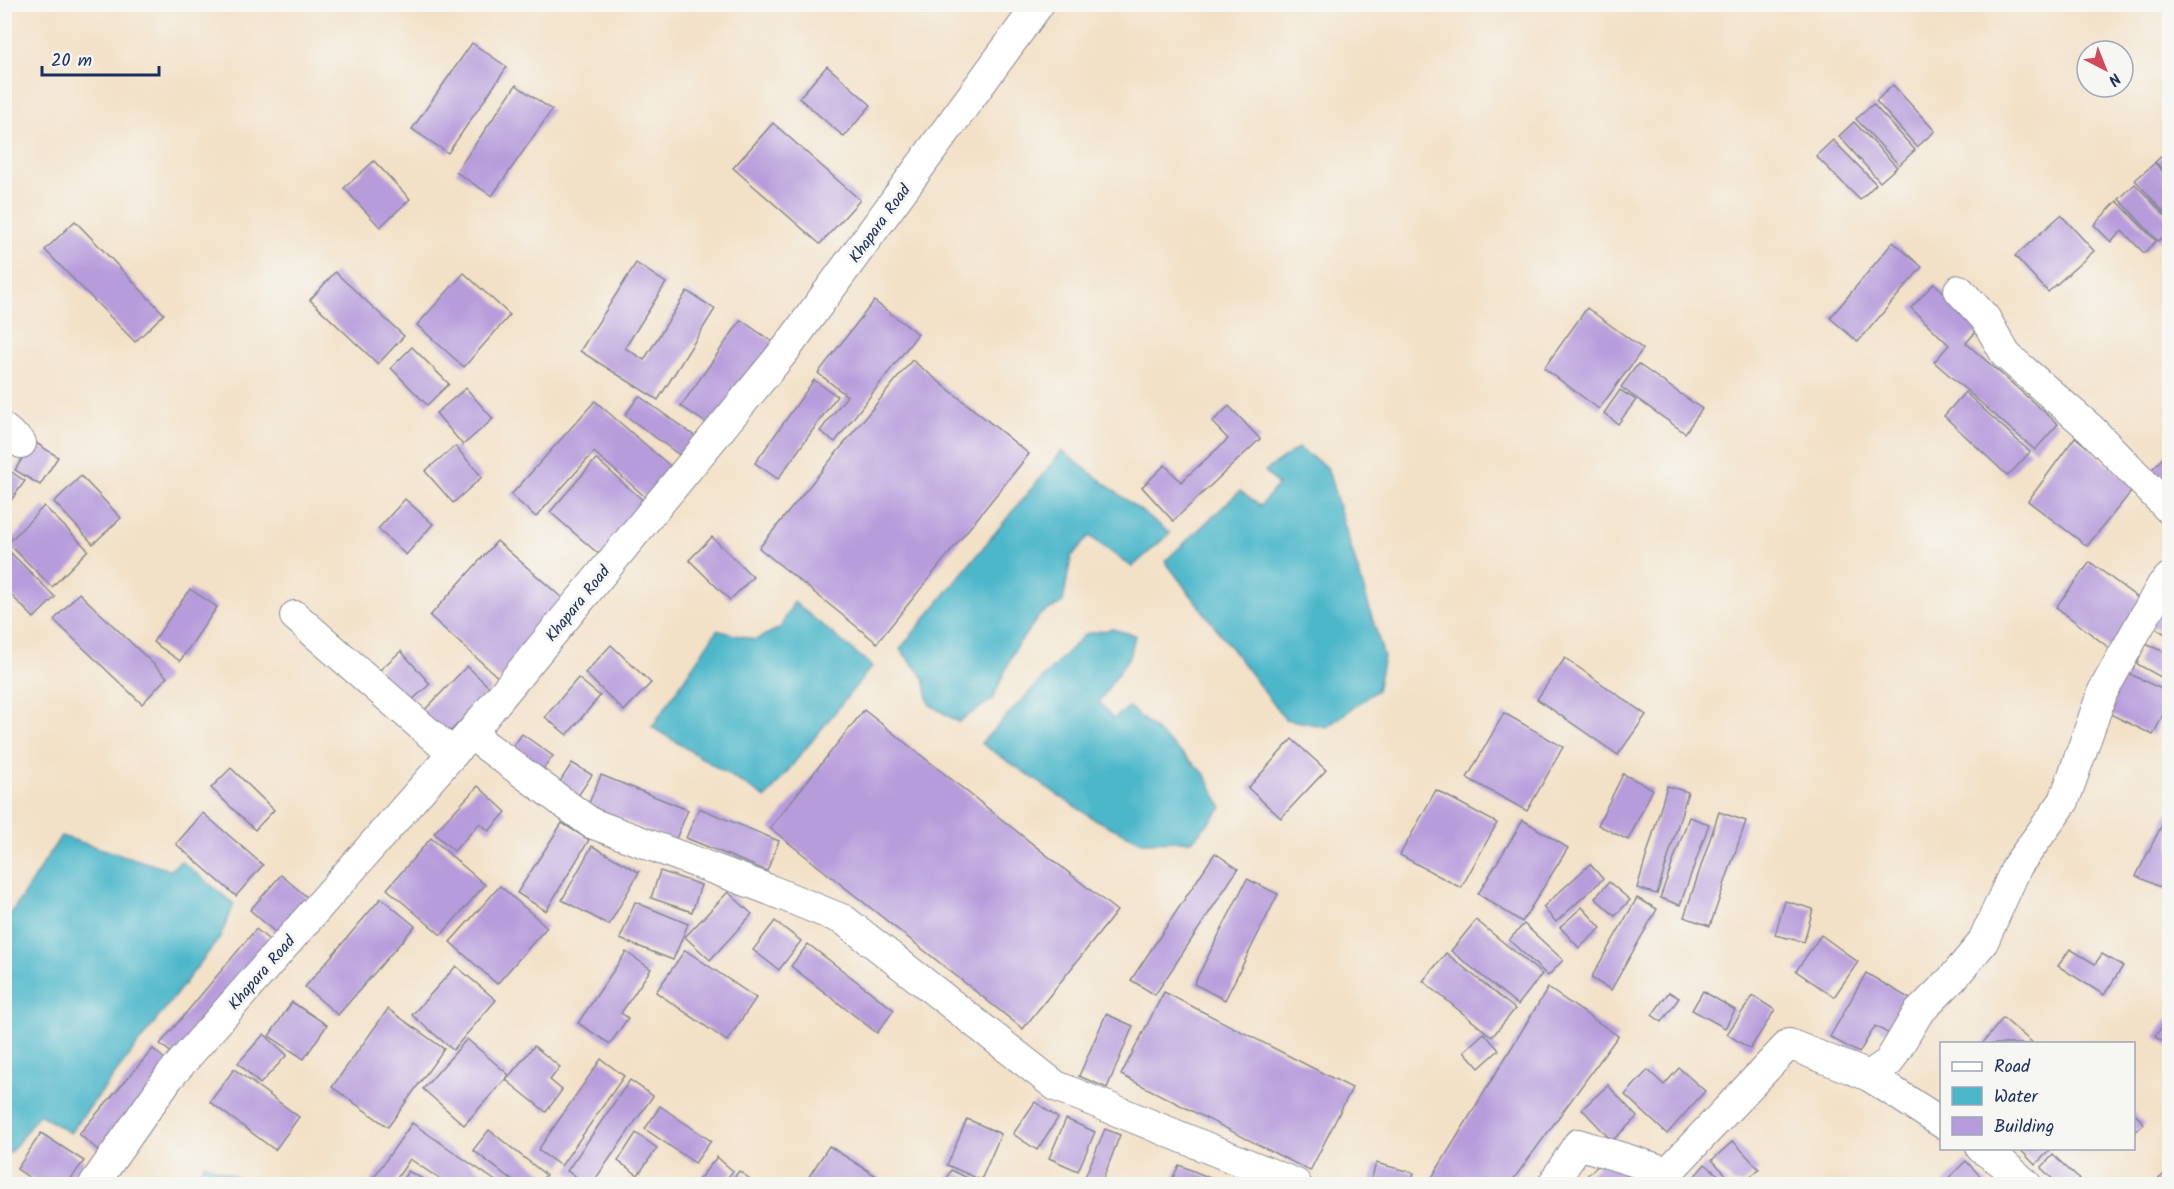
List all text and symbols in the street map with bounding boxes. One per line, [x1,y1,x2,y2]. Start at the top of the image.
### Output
scale bar [42,39,159,77]
north arrow [2075,39,2135,99]
text: 20 m [51,47,92,76]
text: N [2102,66,2126,92]
street label: Khapara Road [843,179,918,268]
street label: Khapara Road [540,560,617,648]
street label: Khapara Road [223,929,302,1016]
legend [1940,1042,2135,1150]
text: Road [1994,1053,2031,1082]
text: Water [1994,1083,2039,1112]
text: Building [1994,1113,2054,1142]

